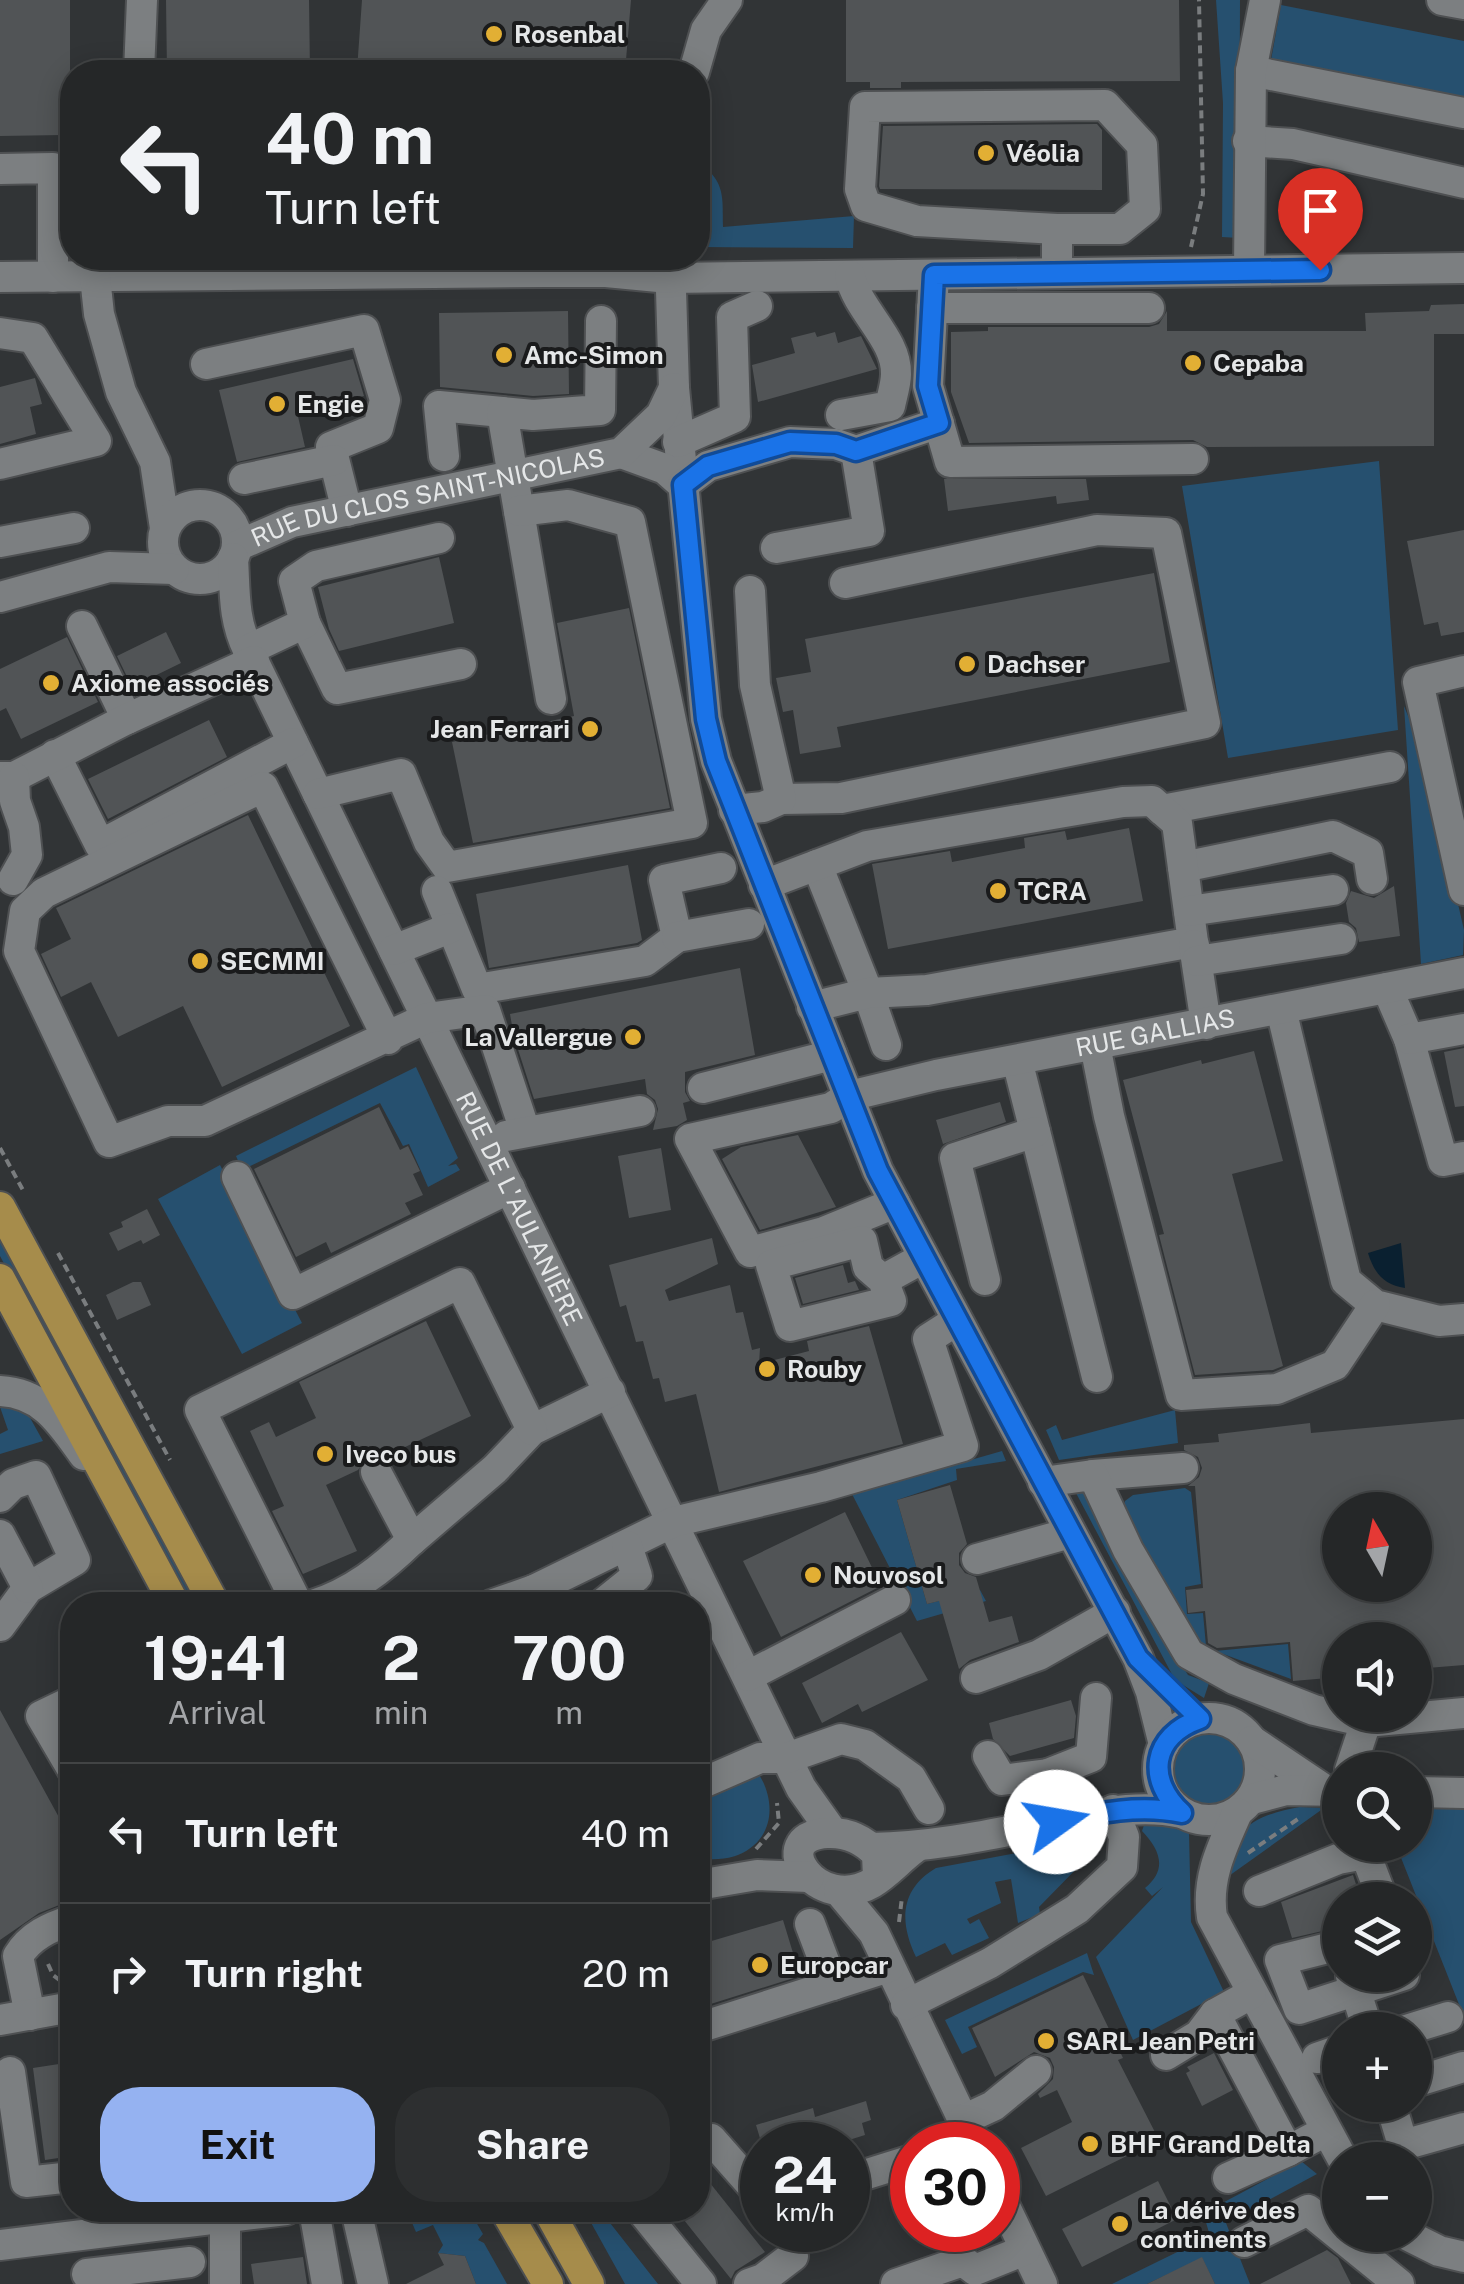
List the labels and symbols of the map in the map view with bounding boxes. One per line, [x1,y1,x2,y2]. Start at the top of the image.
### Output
place label: Rosenbal [514,19,625,49]
marker: Rosenbal [483,23,505,45]
place label: Véolia [1006,138,1080,168]
marker: Véolia [975,142,997,164]
pin [1278,168,1363,271]
place label: Amc-Simon [524,340,664,370]
marker: Amc-Simon [493,344,515,366]
place label: Cepaba [1213,348,1304,378]
marker: Cepaba [1182,352,1204,374]
place label: Engie [297,389,364,419]
marker: Engie [266,393,288,415]
street label: RUE DU CLOS SAINT-NICOLAS [247,442,607,553]
place label: Dachser [987,649,1085,679]
marker: Dachser [956,653,978,675]
place label: Axiome associés [71,668,269,698]
marker: Axiome associés [40,672,62,694]
place label: Jean Ferrari [430,714,570,744]
marker: Jean Ferrari [579,718,601,740]
place label: TCRA [1018,876,1087,906]
marker: TCRA [987,880,1009,902]
place label: SECMMI [220,946,325,976]
marker: SECMMI [189,950,211,972]
street label: RUE GALLIAS [1073,1003,1237,1063]
place label: La Vallergue [464,1022,613,1052]
marker: La Vallergue [622,1026,644,1048]
street label: RUE DE L'AULANIÈRE [450,1087,589,1330]
place label: Rouby [787,1354,862,1384]
marker: Rouby [756,1358,778,1380]
place label: Iveco bus [345,1439,457,1469]
marker: Iveco bus [314,1443,336,1465]
north arrow [1322,1492,1432,1602]
place label: Nouvosol [833,1560,944,1590]
marker: Nouvosol [802,1564,824,1586]
position arrow [1004,1770,1108,1874]
place label: Europcar [780,1950,889,1980]
marker: Europcar [749,1954,771,1976]
place label: SARL Jean Petri [1066,2026,1255,2056]
marker: SARL Jean Petri [1035,2030,1057,2052]
speed limit sign: 30 [890,2122,1020,2252]
place label: BHF Grand Delta [1110,2129,1311,2159]
marker: BHF Grand Delta [1079,2133,1101,2155]
place label: La dérive des continents [1140,2195,1296,2254]
marker: La dérive des continents [1109,2213,1131,2235]

